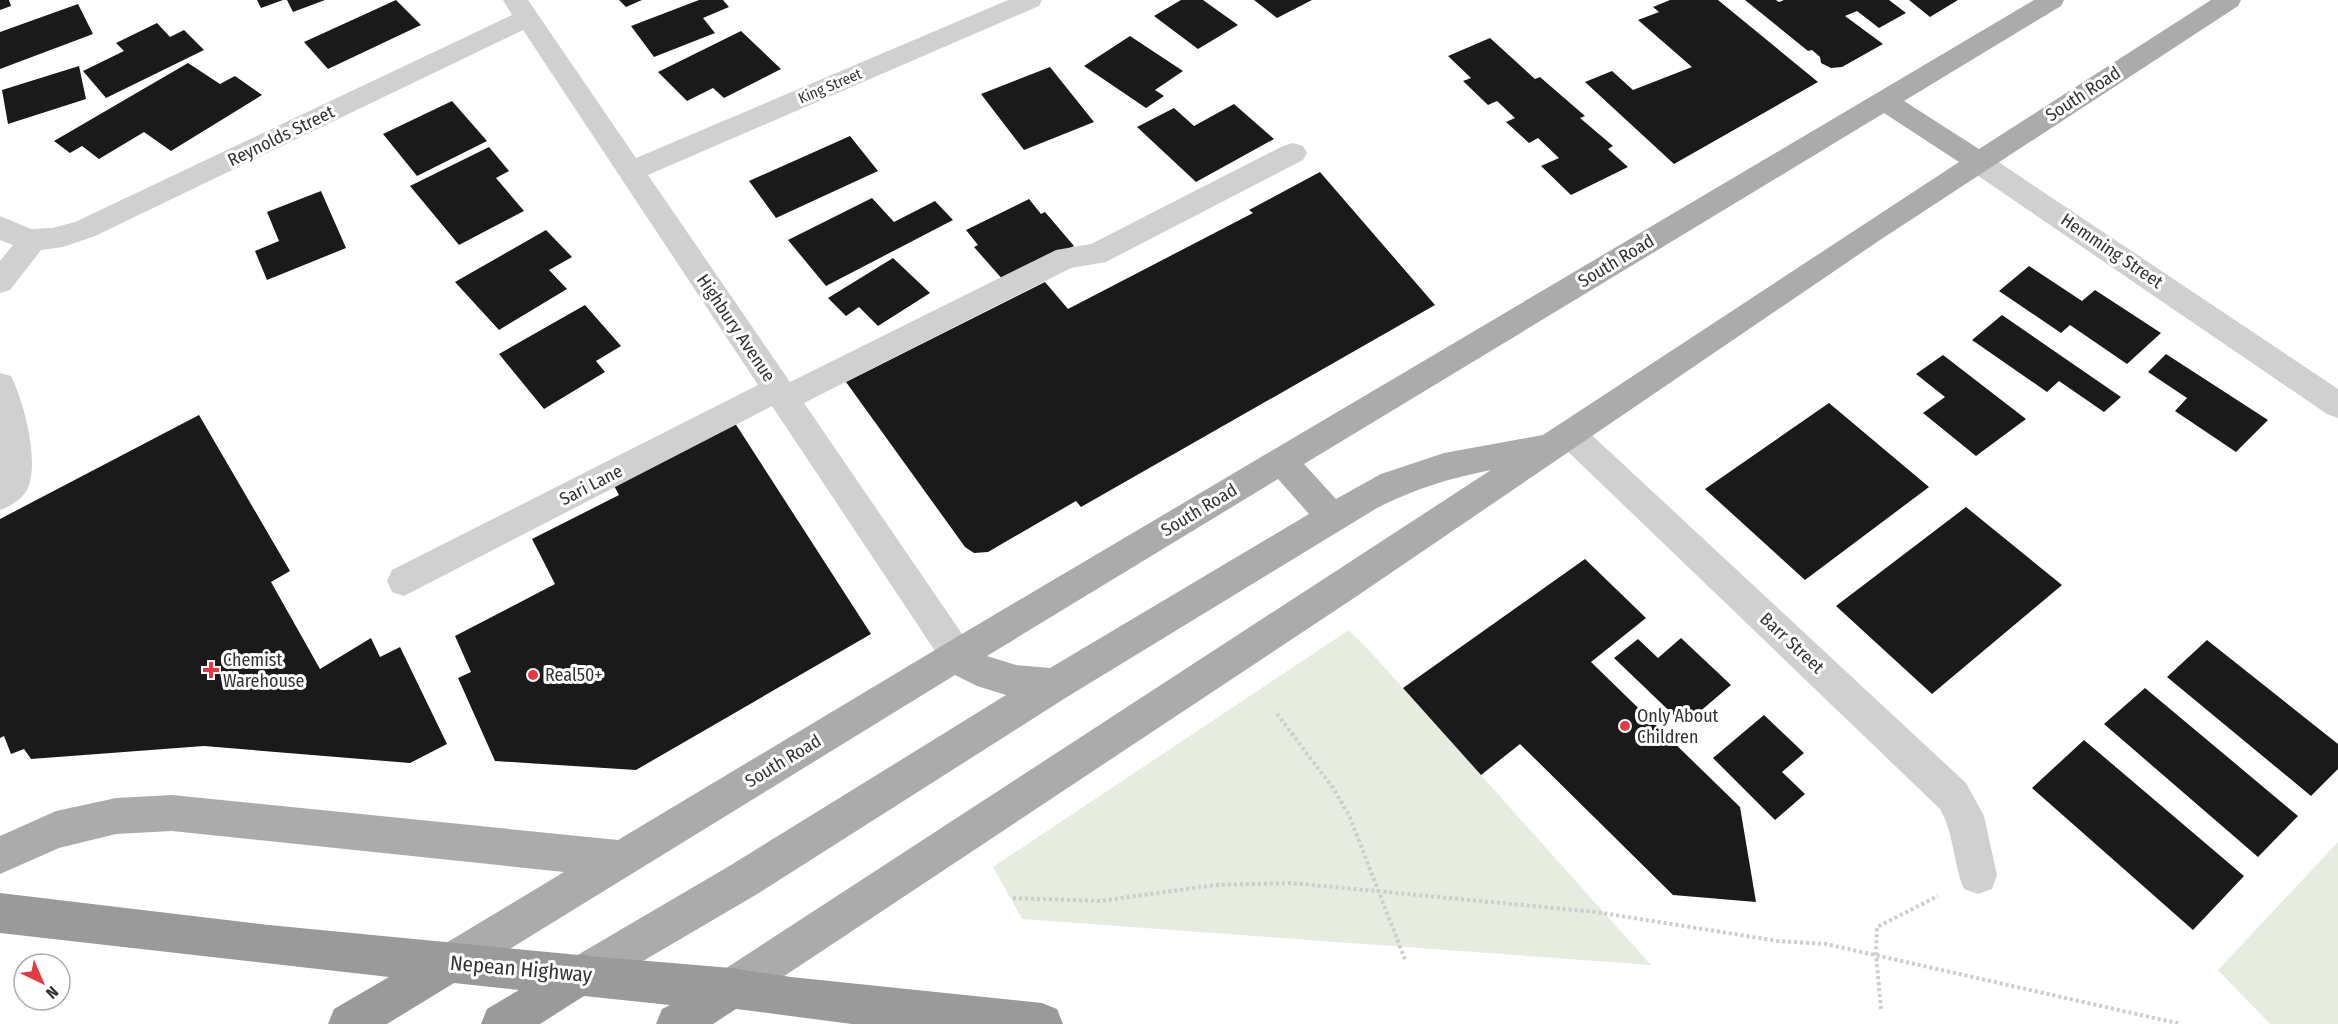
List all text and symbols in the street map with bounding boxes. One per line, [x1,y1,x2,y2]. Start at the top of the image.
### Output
street label: South Road [2041,62,2125,126]
street label: King Street [796,65,864,107]
street label: Reynolds Street [224,101,338,171]
street label: Hemming Street [2057,209,2167,293]
street label: South Road [1574,230,1658,292]
street label: Highbury Avenue [692,270,780,386]
street label: Sari Lane [556,460,626,510]
street label: South Road [1157,479,1241,541]
street label: Barr Street [1755,608,1829,678]
place label: Chemist Warehouse [223,649,304,692]
marker: Chemist Warehouse [204,663,218,677]
place label: Real50+ [545,664,603,686]
marker: Real50+ [526,668,540,682]
place label: Only About Children [1637,705,1719,748]
marker: Only About Children [1618,719,1632,733]
street label: South Road [741,730,825,792]
street label: Nepean Highway [449,950,594,988]
north arrow [12,952,72,1012]
text: N [42,982,62,1003]

